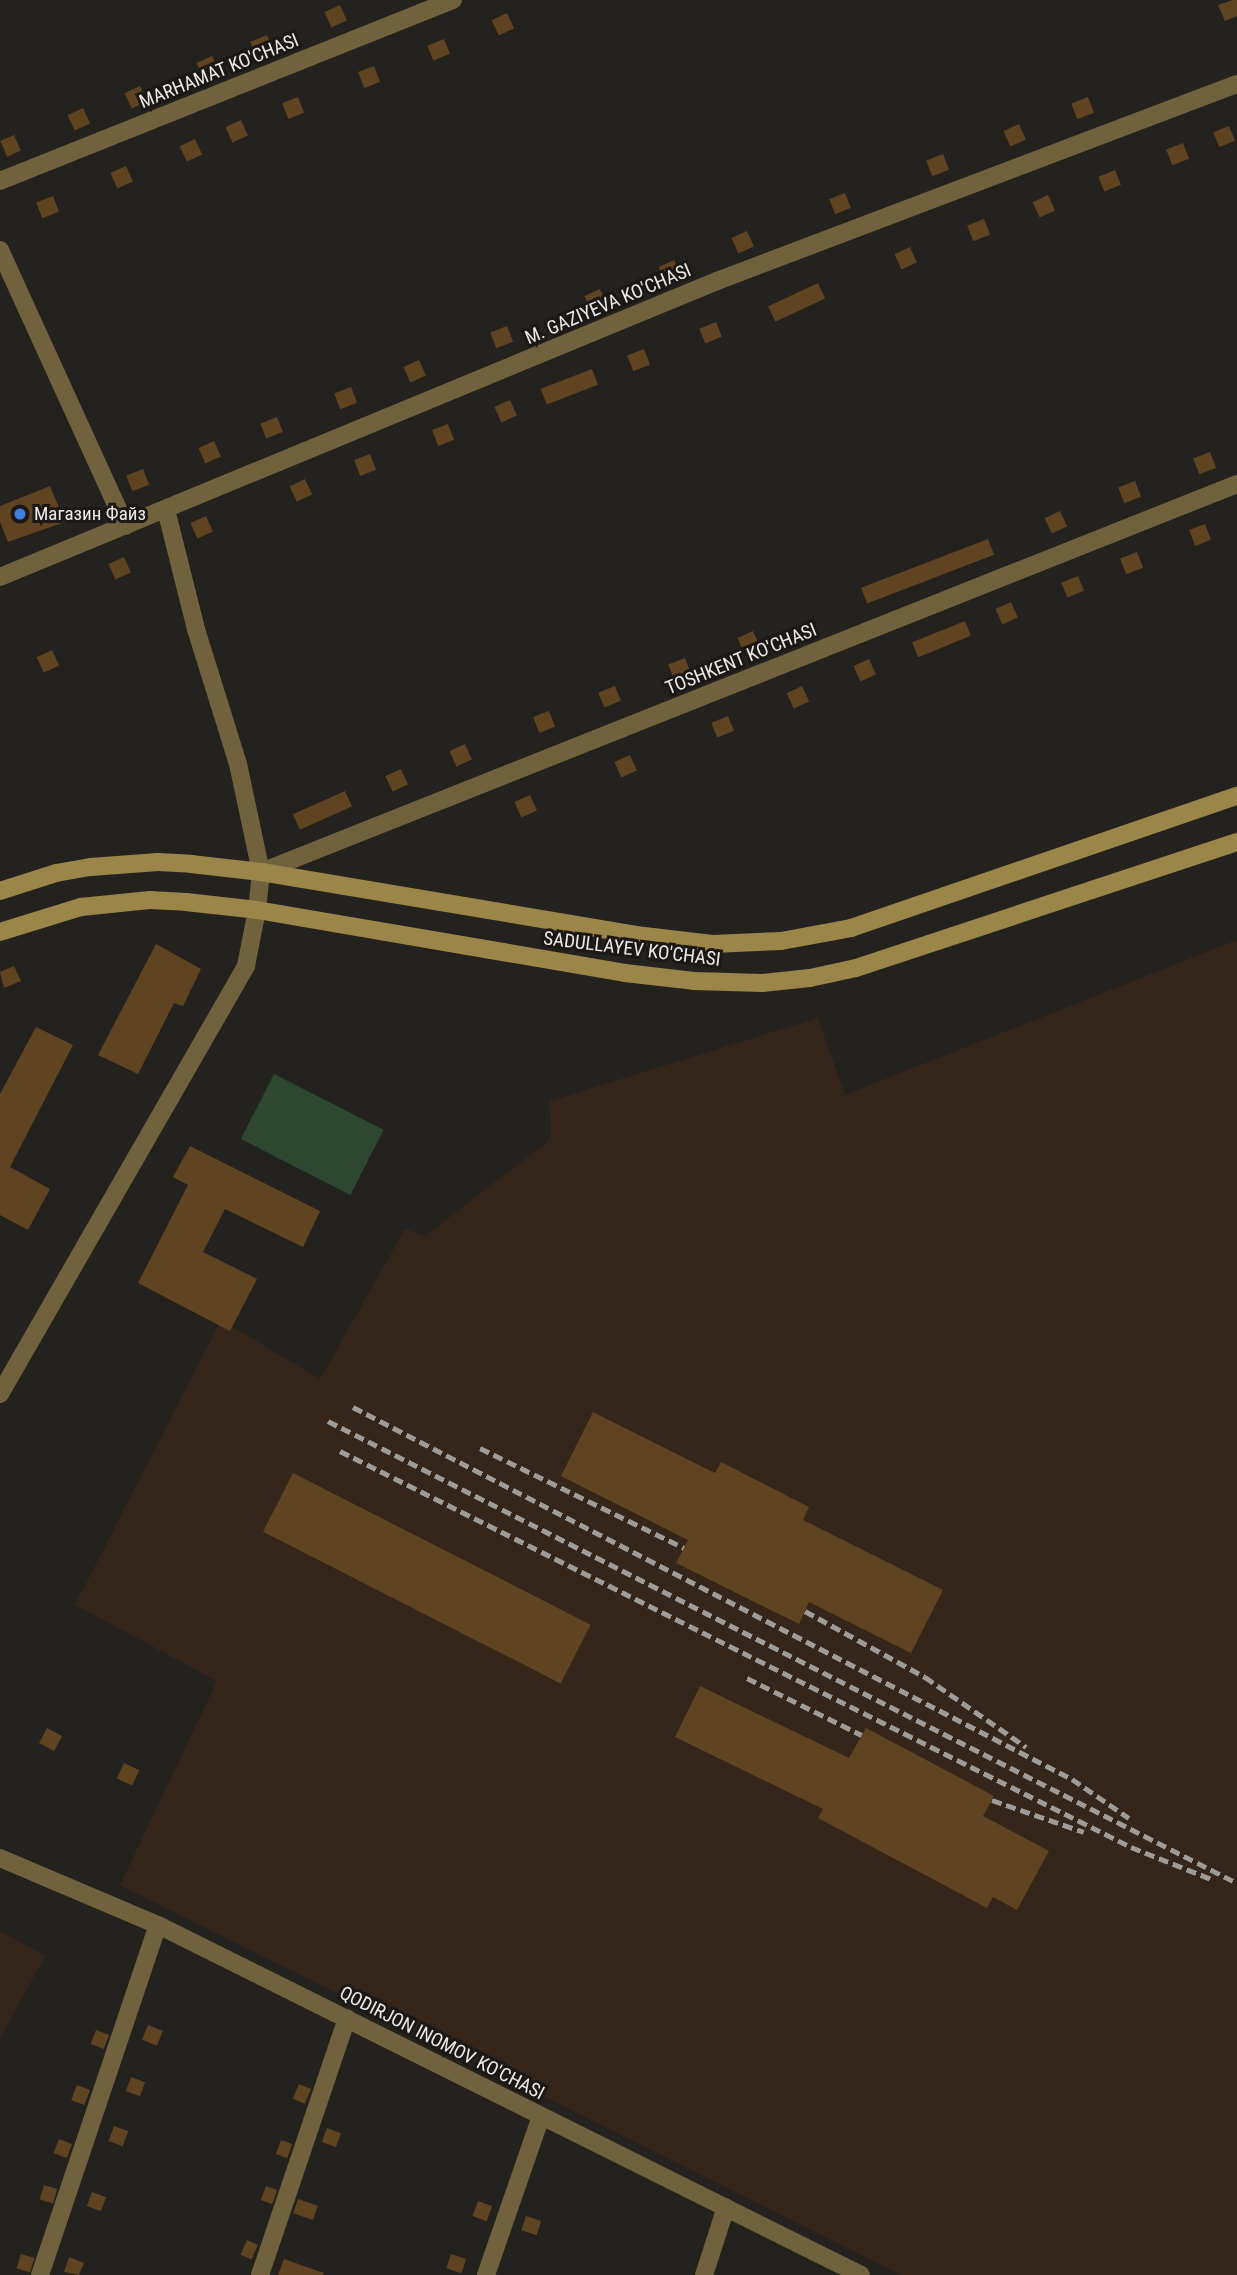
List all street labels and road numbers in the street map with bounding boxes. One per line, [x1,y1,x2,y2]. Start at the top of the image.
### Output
street label: MARHAMAT KO'CHASI [136,29,302,113]
street label: M. GAZIYEVA KO'CHASI [522,259,694,349]
street label: TOSHKENT KO'CHASI [662,618,820,700]
street label: SADULLAYEV KO'CHASI [542,927,722,971]
street label: QODIRJON INOMOV KO'CHASI [336,1981,548,2105]

